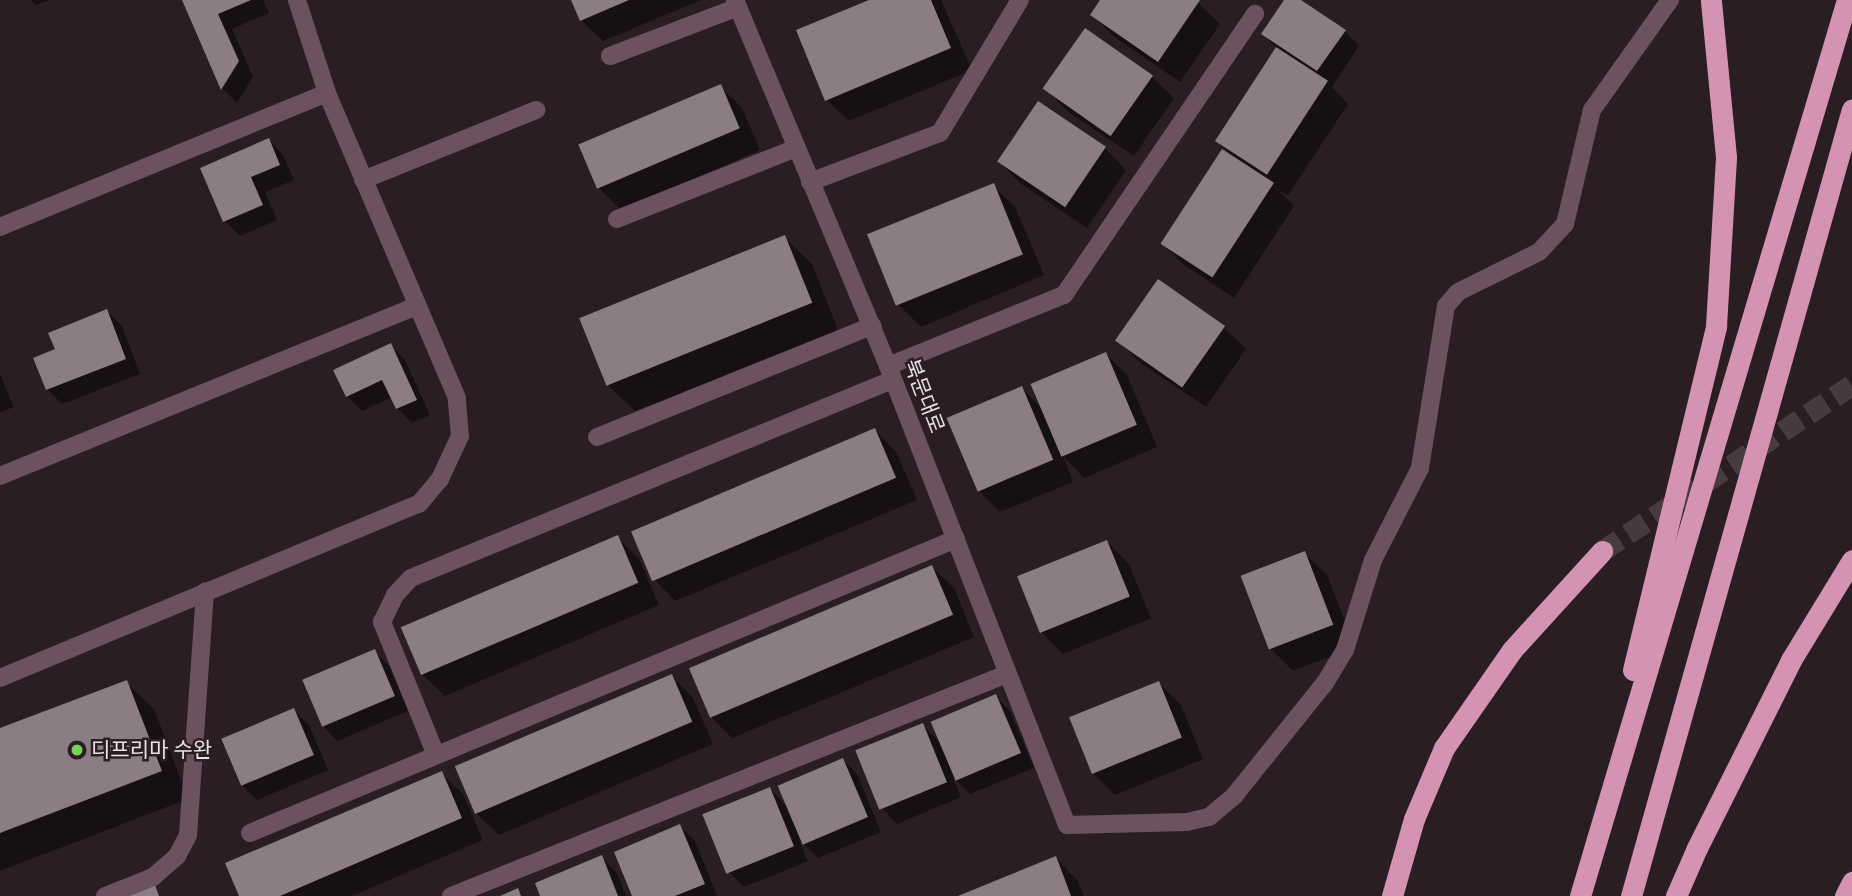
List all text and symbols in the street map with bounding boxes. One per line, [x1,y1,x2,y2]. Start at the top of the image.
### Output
street label: 북문대로 [898,355,950,437]
place label: 디프리마 수완 [91,737,212,763]
marker: 디프리마 수완 [69,742,85,758]

